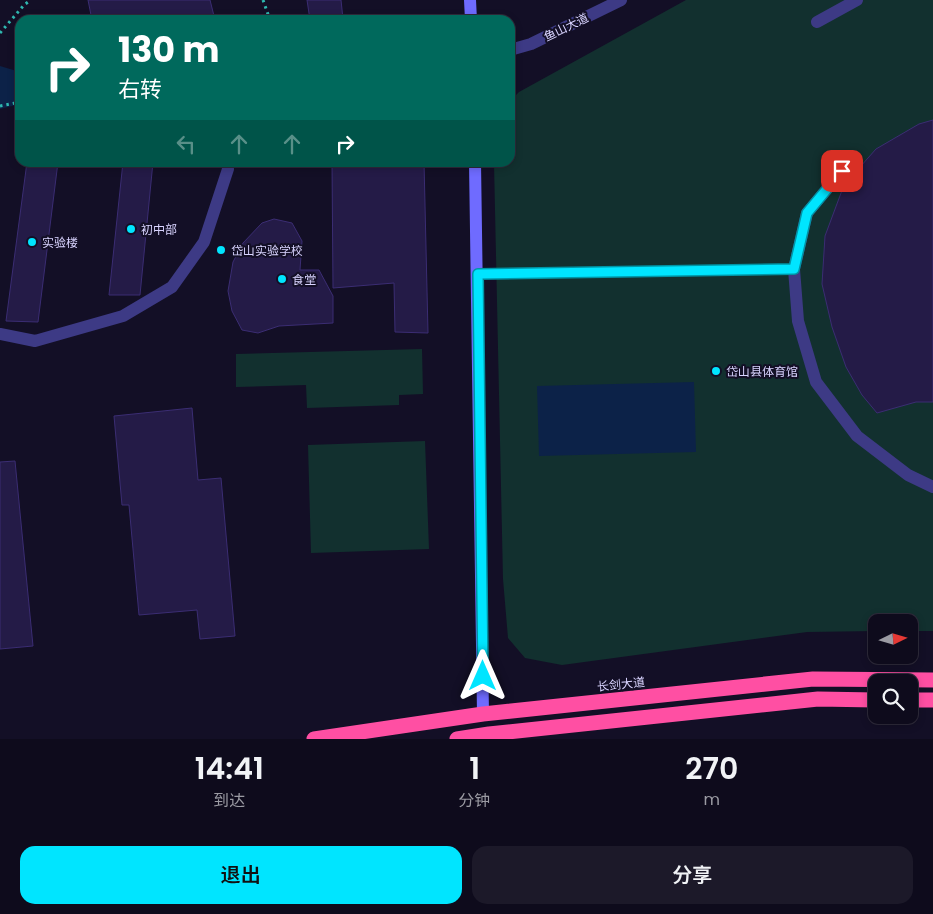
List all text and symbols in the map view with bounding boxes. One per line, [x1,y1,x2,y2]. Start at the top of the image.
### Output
street label: 鱼山大道 [541,9,591,45]
text: 130 m [118,25,220,74]
icon: right [35,35,100,100]
text: 右转 [118,74,162,105]
icon: left [172,130,200,158]
icon: ahead [225,130,253,158]
icon: ahead [278,130,306,158]
icon: right [331,130,359,158]
pin [821,150,863,192]
icon: arrive [828,157,856,185]
place label: 初中部 [141,221,177,238]
marker: 初中部 [125,223,137,235]
place label: 实验楼 [42,234,78,251]
marker: 实验楼 [26,236,38,248]
place label: 岱山实验学校 [231,242,303,259]
marker: 岱山实验学校 [215,244,227,256]
place label: 食堂 [292,271,316,288]
marker: 食堂 [276,273,288,285]
place label: 岱山县体育馆 [726,363,798,380]
marker: 岱山县体育馆 [710,365,722,377]
north arrow [868,614,918,664]
map controls [868,614,918,724]
position arrow [456,649,508,701]
street label: 长剑大道 [596,673,646,695]
button: search [868,674,918,724]
text: 14:41 [195,747,264,790]
text: 1 [469,747,480,790]
text: 270 [685,747,738,790]
text: m [704,788,720,811]
text: 到达 [213,789,245,812]
text: 分钟 [459,789,491,812]
button: 退出 [20,846,462,904]
button: 分享 [472,846,913,904]

